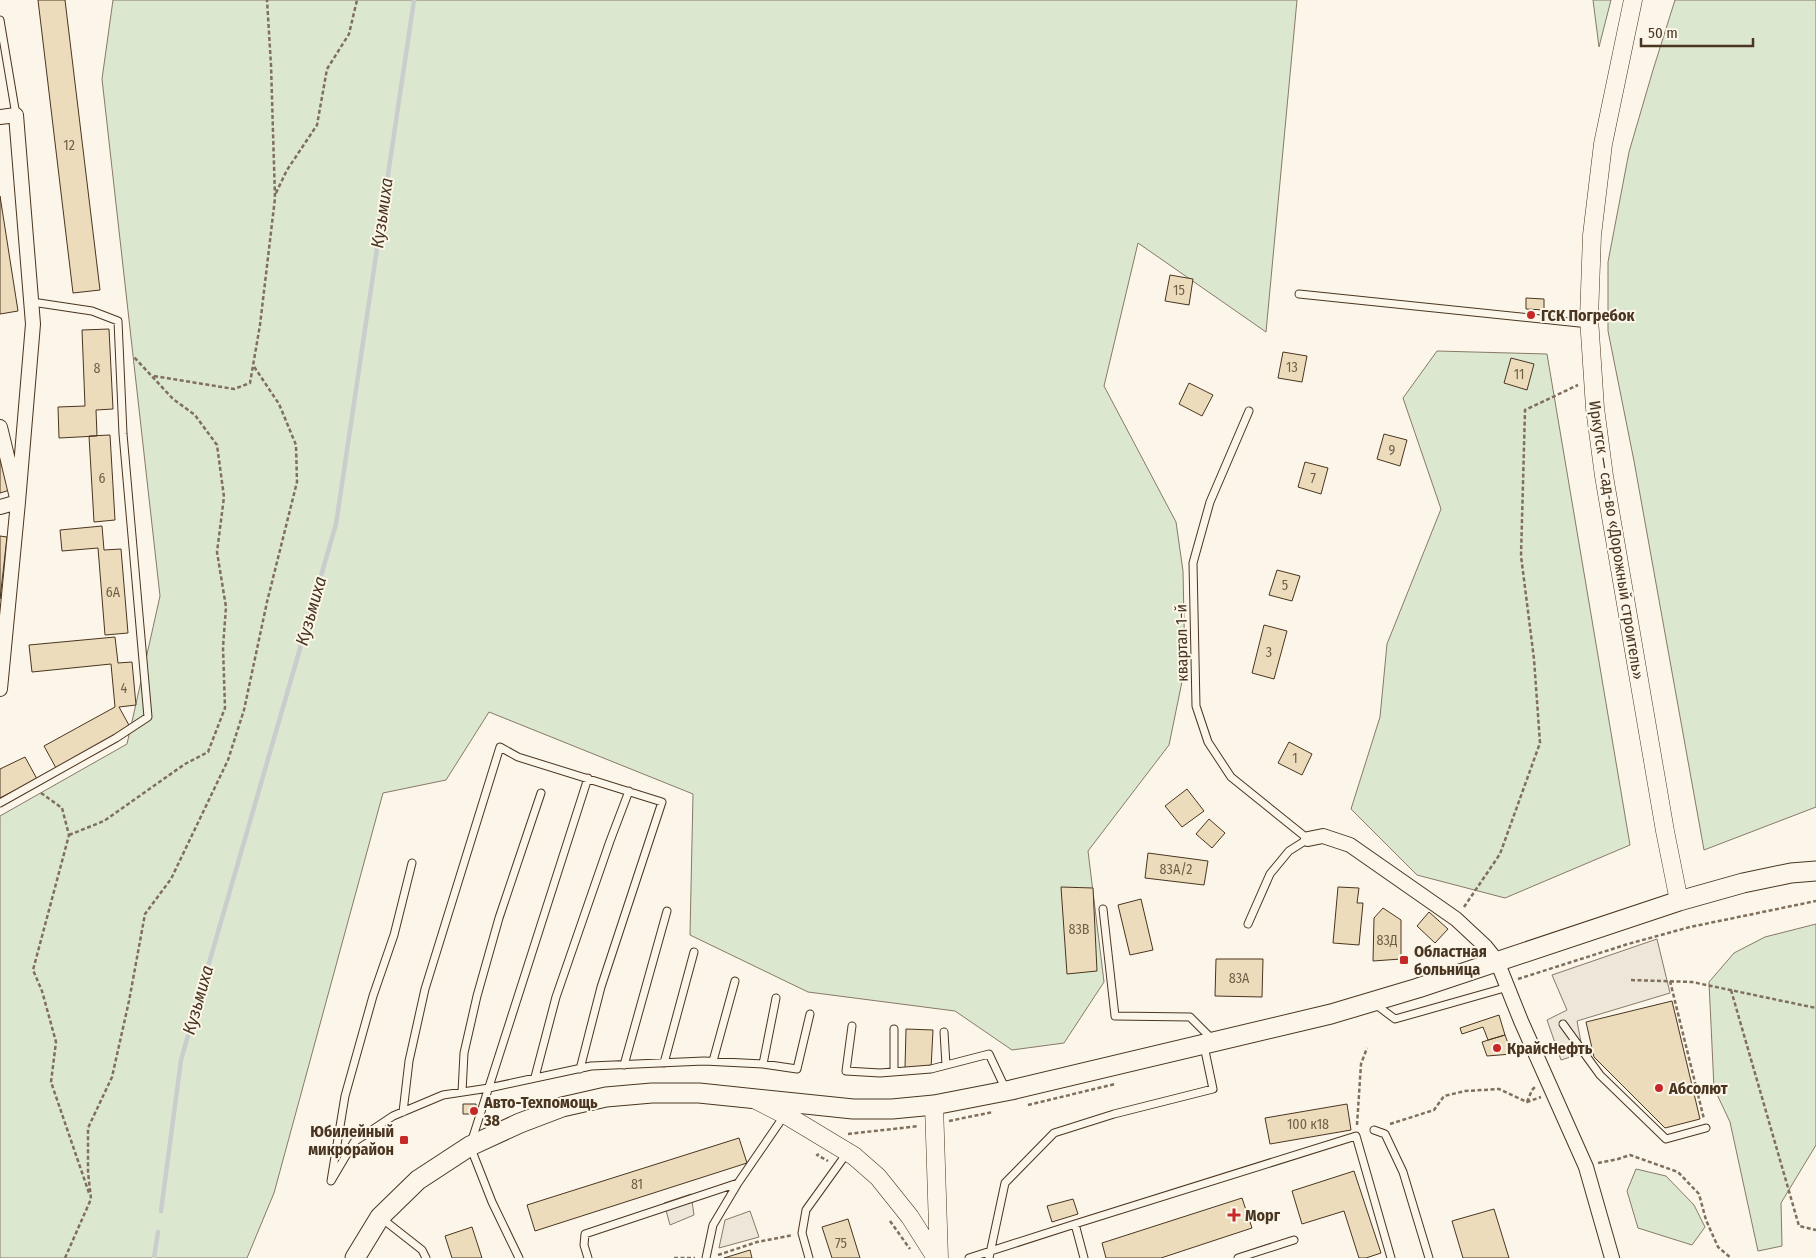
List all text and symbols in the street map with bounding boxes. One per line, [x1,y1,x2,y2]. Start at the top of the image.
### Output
scale bar [1641,15,1754,47]
text: 50 m [1648,24,1678,42]
house number: 12 [63,137,75,154]
water label: Кузьмиха [366,176,398,250]
house number: 15 [1173,282,1185,299]
place label: ГСК Погребок [1541,306,1636,325]
marker: ГСК Погребок [1525,309,1537,321]
house number: 13 [1286,359,1298,376]
house number: 8 [94,360,101,377]
house number: 11 [1514,366,1524,383]
street label: Иркутск — сад-во «Дорожный строитель» [1585,399,1648,681]
house number: 9 [1389,442,1396,459]
house number: 6 [99,470,106,487]
house number: 7 [1310,470,1316,487]
water label: Кузьмиха [291,574,331,648]
house number: 5 [1282,577,1288,594]
house number: 6А [106,584,121,601]
street label: квартал 1-й [1171,604,1192,682]
house number: 3 [1266,644,1272,661]
house number: 4 [121,680,128,697]
house number: 1 [1292,750,1298,767]
house number: 83А/2 [1160,861,1192,878]
house number: 83В [1069,921,1090,938]
house number: 83Д [1376,932,1398,949]
place label: Областная больница [1414,942,1487,979]
marker: Областная больница [1398,954,1410,966]
water label: Кузьмиха [178,963,218,1037]
house number: 83А [1229,970,1250,987]
place label: КрайсНефть [1507,1039,1593,1058]
marker: КрайсНефть [1491,1042,1503,1054]
place label: Абсолют [1668,1079,1728,1098]
marker: Абсолют [1653,1082,1665,1094]
place label: Авто-Техпомощь 38 [483,1093,598,1130]
marker: Авто-Техпомощь 38 [468,1105,480,1117]
house number: 100 к18 [1287,1116,1329,1133]
place label: Юбилейный микрорайон [308,1122,394,1159]
marker: Юбилейный микрорайон [398,1134,410,1146]
house number: 81 [631,1176,643,1193]
place label: Морг [1245,1206,1281,1225]
marker: Морг [1227,1208,1241,1222]
house number: 75 [835,1235,847,1252]

